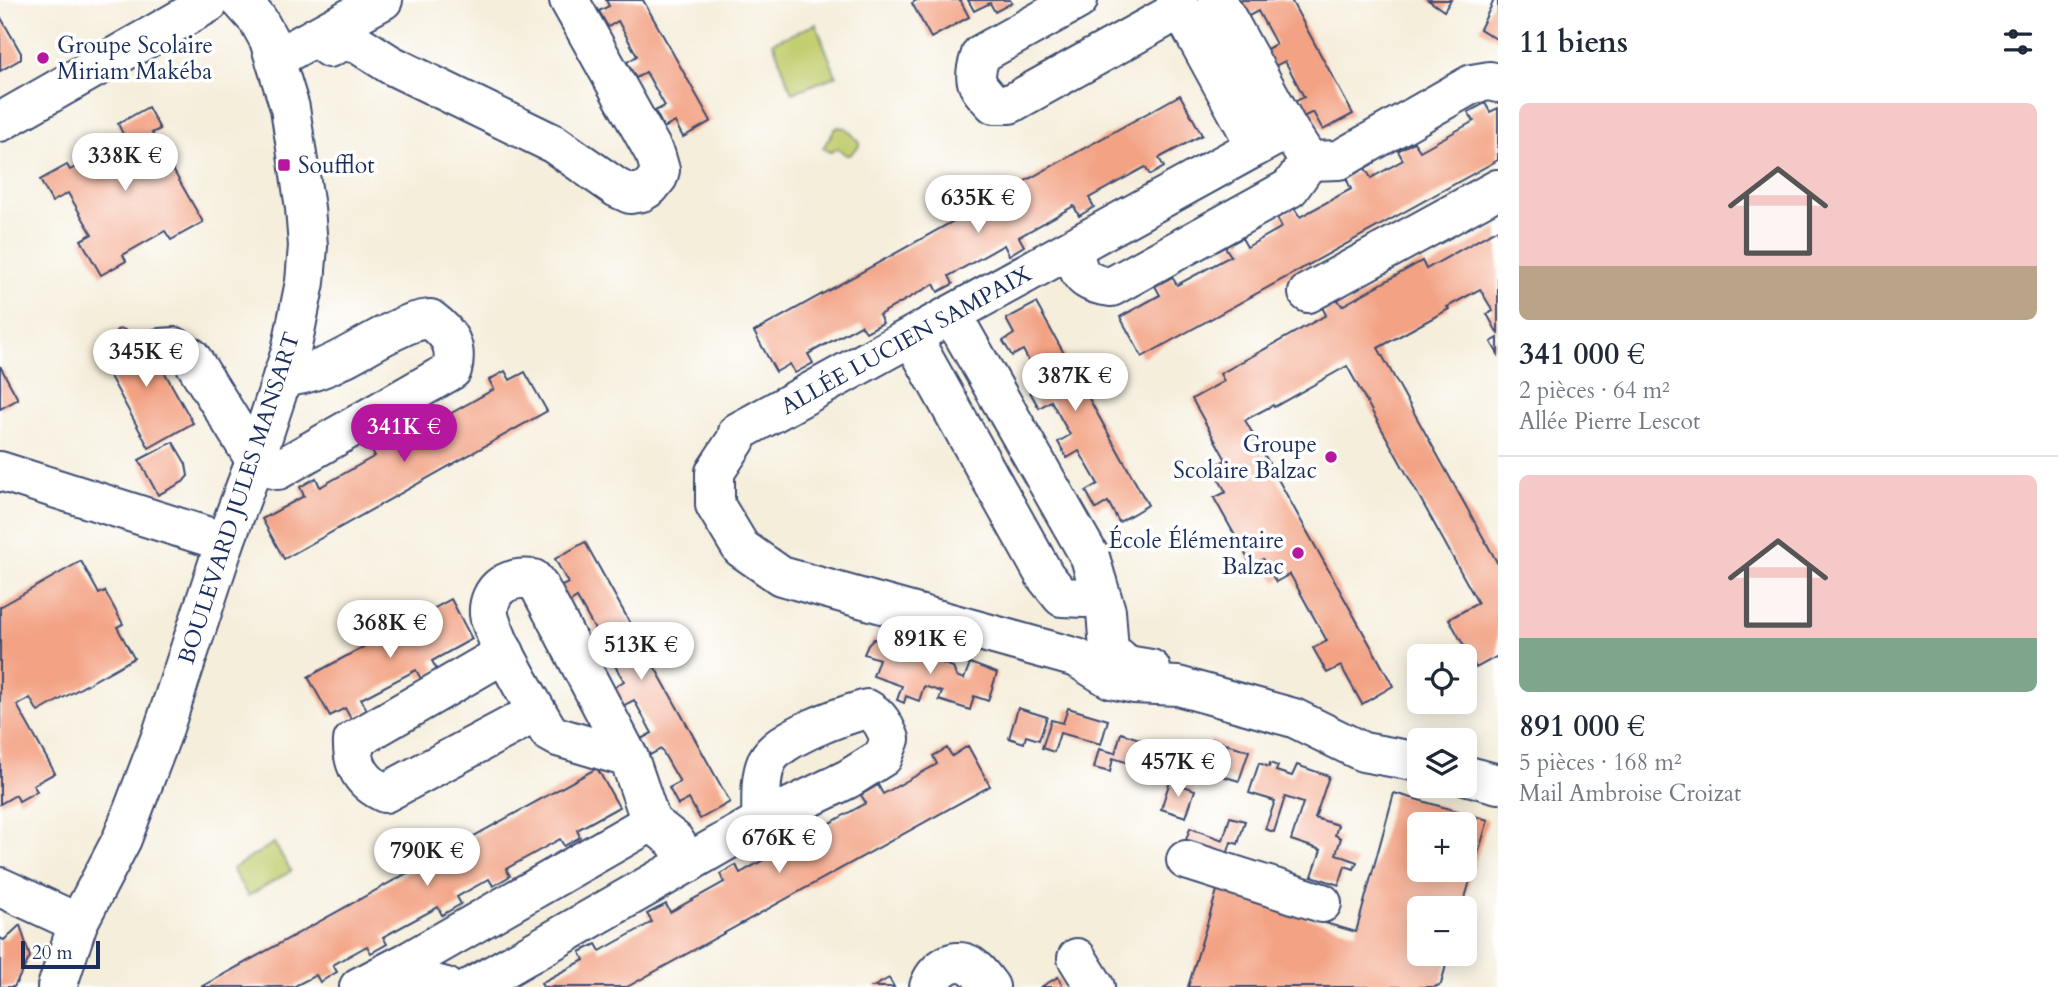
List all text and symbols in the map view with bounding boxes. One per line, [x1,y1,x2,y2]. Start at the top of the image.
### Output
text: 11 biens [1519,22,1628,63]
icon: filters [1999,23,2037,61]
place label: Groupe Scolaire Miriam Makéba [57,30,213,87]
marker: Groupe Scolaire Miriam Makéba [35,50,51,66]
pin: 338K € [68,134,182,193]
text: 338K € [88,140,162,171]
icon: home [1715,148,1841,274]
place label: Soufflot [298,150,374,181]
marker: Soufflot [276,157,292,173]
pin: 635K € [921,176,1035,235]
text: 635K € [941,182,1015,213]
street label: ALLÉE LUCIEN SAMPAIX [775,258,1038,422]
street label: BOULEVARD JULES MANSART [171,328,307,668]
pin: 345K € [89,330,203,389]
text: 341 000 € [1519,334,1645,375]
text: 345K € [109,336,183,367]
pin: 387K € [1018,354,1132,413]
text: 387K € [1038,360,1112,391]
text: 2 pièces · 64 m² [1519,375,1670,406]
pin: 341K € [347,405,461,464]
text: Allée Pierre Lescot [1519,406,1700,437]
text: 341K € [367,411,441,442]
place label: Groupe Scolaire Balzac [1173,429,1317,486]
marker: Groupe Scolaire Balzac [1323,449,1339,465]
icon: home [1715,520,1841,646]
place label: École Élémentaire Balzac [1108,525,1284,582]
marker: École Élémentaire Balzac [1290,545,1306,561]
pin: 368K € [333,600,447,660]
text: 368K € [353,607,427,638]
pin: 891K € [873,616,987,676]
pin: 513K € [584,622,698,682]
text: 891K € [893,623,967,654]
text: 513K € [604,629,678,660]
map controls [1407,644,1477,966]
button: locate [1407,644,1477,714]
text: 891 000 € [1519,706,1645,747]
button: layers [1407,728,1477,798]
pin: 457K € [1121,740,1235,799]
text: 457K € [1141,746,1215,777]
text: 5 pièces · 168 m² [1519,747,1682,778]
text: Mail Ambroise Croizat [1519,778,1741,809]
button: + [1407,812,1477,882]
pin: 676K € [722,816,836,875]
text: 676K € [742,822,816,853]
pin: 790K € [370,828,484,888]
text: 790K € [390,835,464,866]
button: − [1407,896,1477,966]
scale bar [21,938,100,970]
text: 20 m [32,940,73,966]

